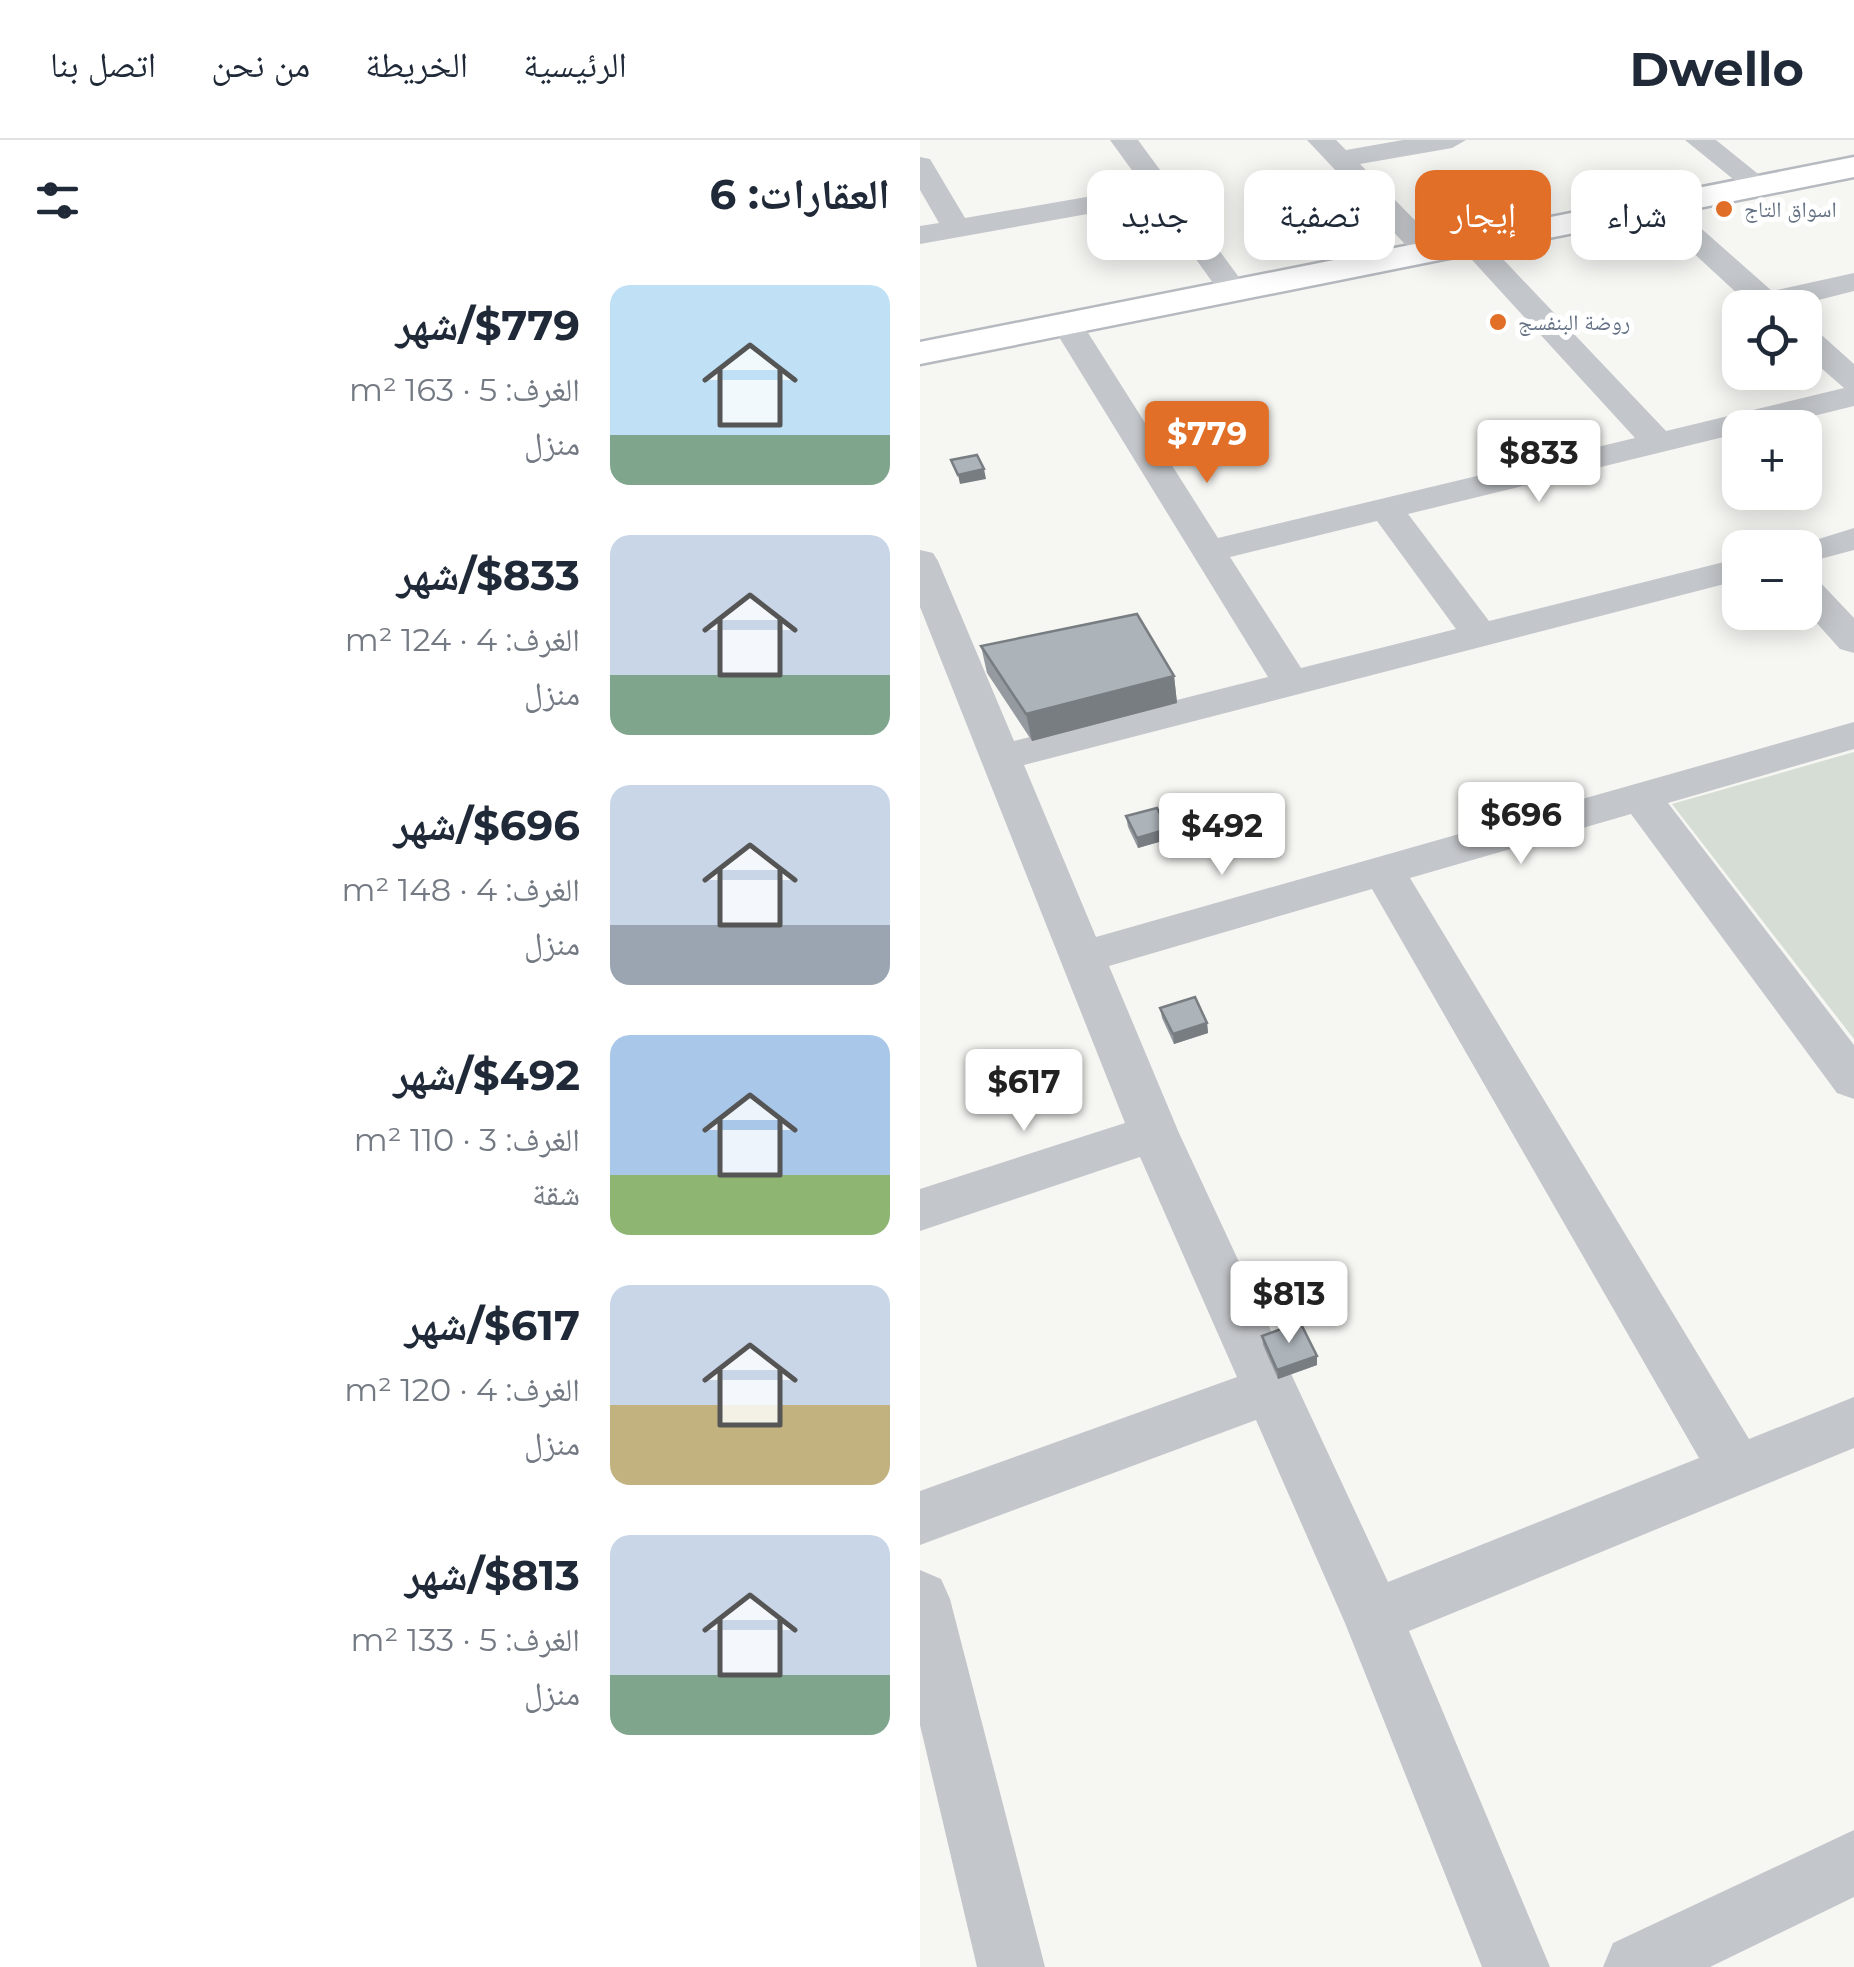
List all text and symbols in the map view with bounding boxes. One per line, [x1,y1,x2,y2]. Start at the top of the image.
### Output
text: Dwello [1629,40,1804,98]
text: اتصل بنا [50,43,156,86]
text: من نحن [211,43,310,86]
text: الخريطة [365,43,468,86]
text: الرئيسية [523,43,627,86]
text: العقارات: 6 [709,168,890,220]
chip: جديد [1087,170,1224,260]
chip: تصفية [1244,170,1395,260]
chip: إيجار [1415,170,1551,260]
chip: شراء [1571,170,1702,260]
icon: filters [30,173,85,228]
place label: اسواق التاج [1744,196,1837,223]
marker: اسواق التاج [1713,198,1735,220]
map controls [1722,290,1822,630]
button: locate [1722,290,1822,390]
text: $779/شهر [396,299,580,351]
place label: روضة البنفسج [1518,309,1630,336]
marker: روضة البنفسج [1487,311,1509,333]
icon: home [690,325,810,445]
text: الغرف: 5 · 163 m² [349,370,580,409]
pin: $779 [1148,401,1266,486]
button: + [1722,410,1822,510]
text: $779 [1167,414,1247,453]
pin: $833 [1480,420,1598,505]
text: منزل [524,424,580,463]
text: $833 [1499,433,1579,472]
button: − [1722,530,1822,630]
text: $833/شهر [397,549,580,601]
icon: home [690,575,810,695]
text: الغرف: 4 · 124 m² [345,620,580,659]
text: منزل [524,674,580,713]
pin: $696 [1462,782,1580,867]
pin: $492 [1163,793,1281,878]
text: $696 [1480,795,1562,834]
text: $696/شهر [394,799,580,851]
text: $492 [1181,806,1263,845]
icon: home [690,825,810,945]
text: الغرف: 4 · 148 m² [342,870,580,909]
text: منزل [524,924,580,963]
text: $492/شهر [393,1049,580,1101]
pin: $617 [965,1049,1083,1134]
text: $617 [987,1062,1061,1101]
icon: home [690,1075,810,1195]
text: الغرف: 3 · 110 m² [354,1120,580,1159]
text: شقة [532,1174,580,1213]
pin: $813 [1230,1261,1348,1346]
text: $813 [1252,1274,1326,1313]
text: $617/شهر [405,1299,580,1351]
icon: home [690,1325,810,1445]
text: الغرف: 4 · 120 m² [344,1370,580,1409]
text: منزل [524,1424,580,1463]
text: $813/شهر [405,1549,580,1601]
icon: home [690,1575,810,1695]
text: الغرف: 5 · 133 m² [351,1620,580,1659]
text: منزل [524,1674,580,1713]

